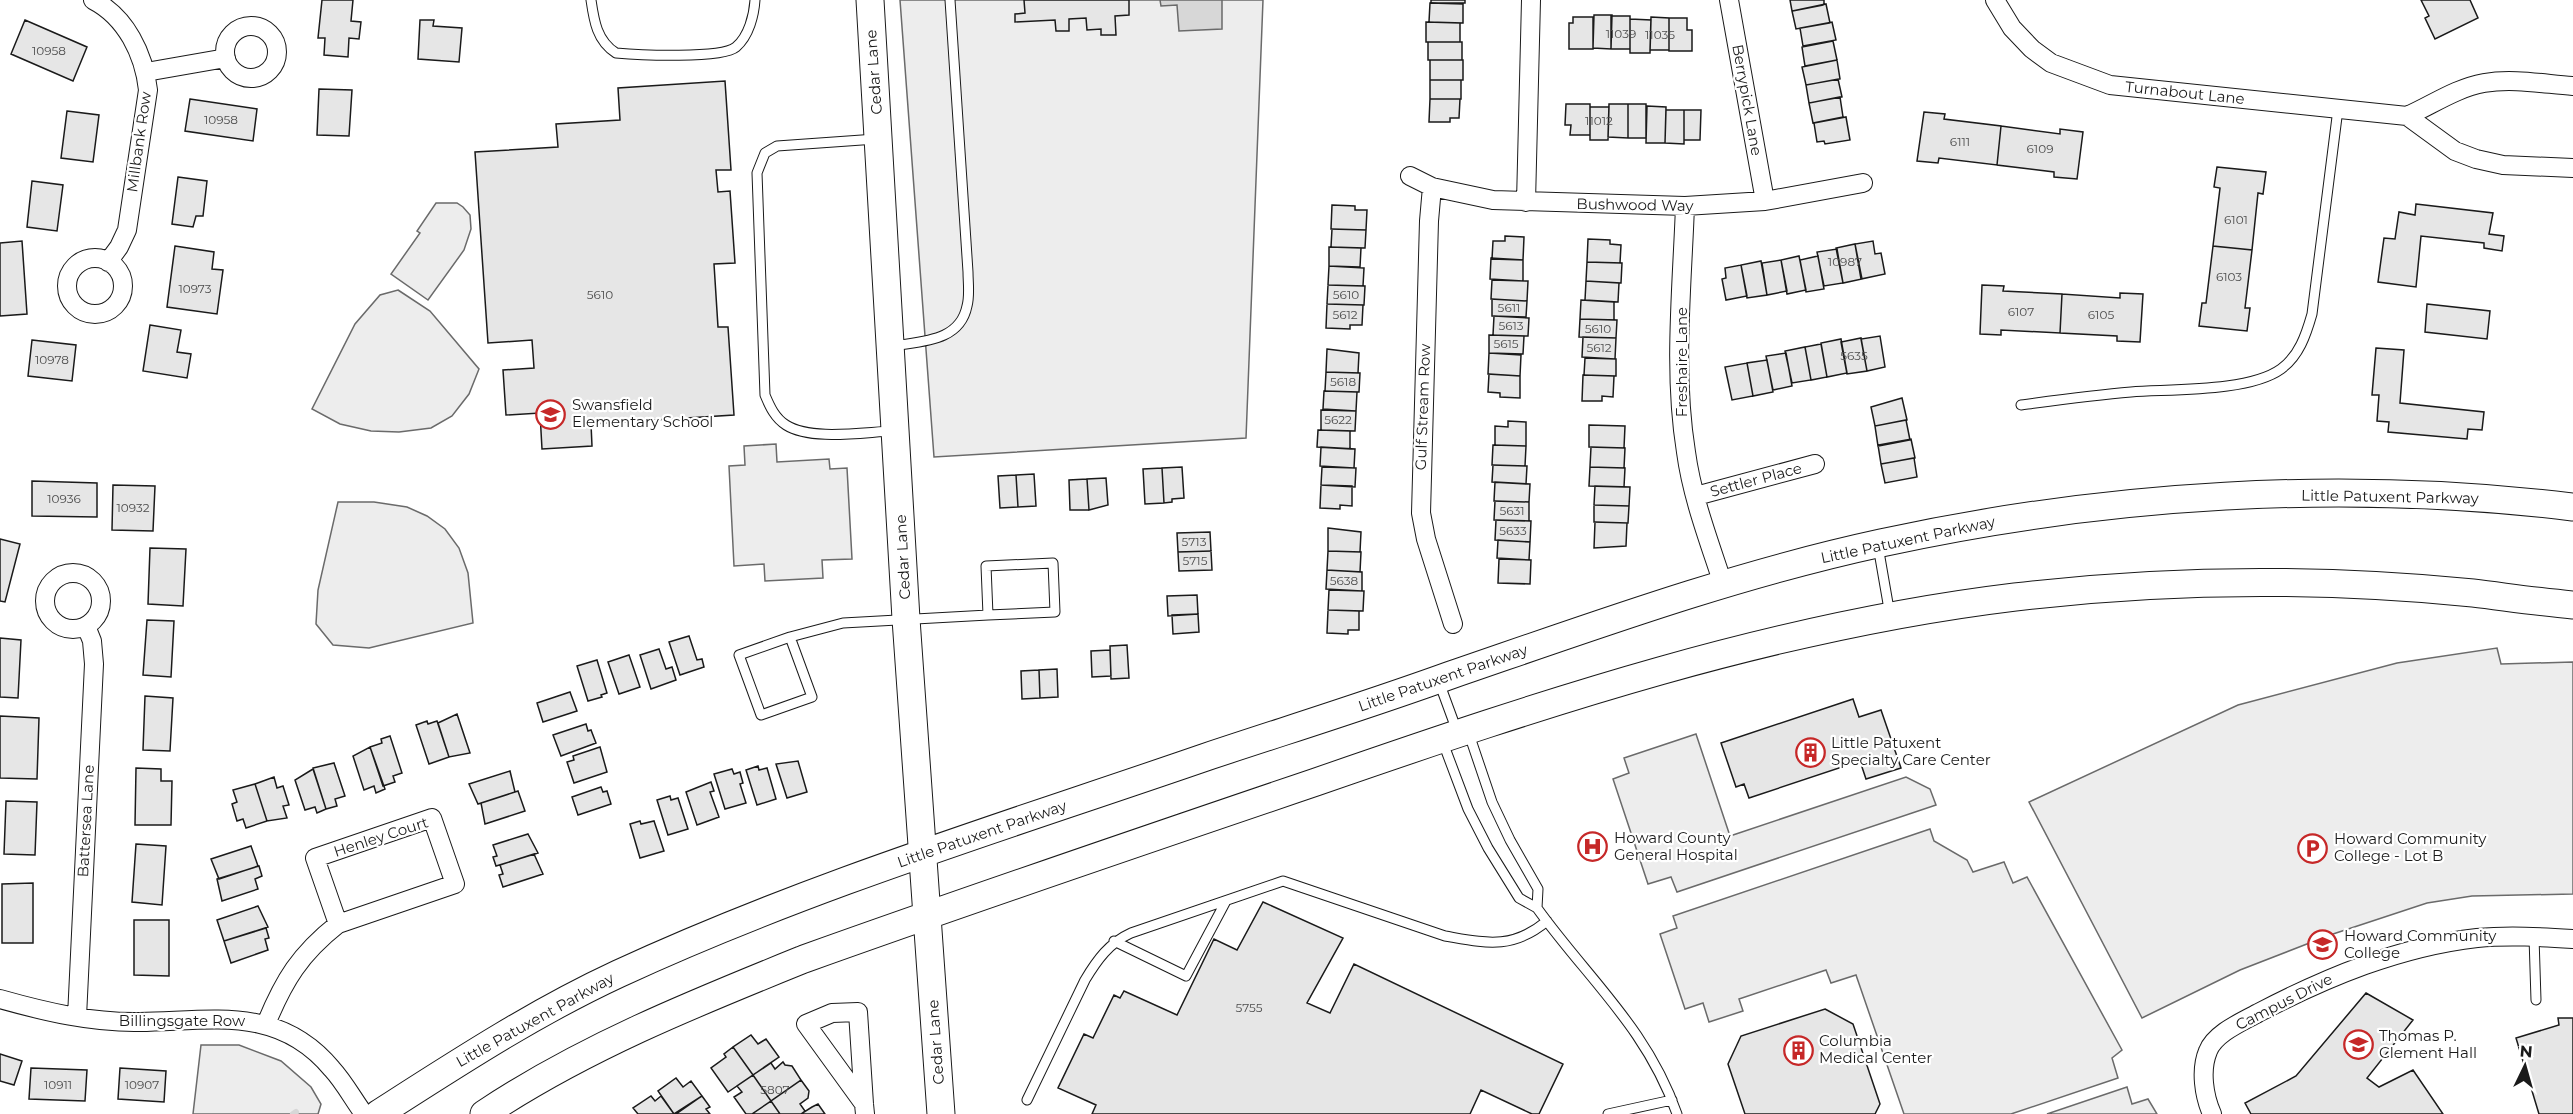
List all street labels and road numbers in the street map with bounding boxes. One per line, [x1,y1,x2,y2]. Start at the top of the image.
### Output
street label: Cedar Lane [861,29,886,115]
street label: Berrypick Lane [1728,43,1767,157]
street label: Turnabout Lane [2124,77,2246,108]
street label: Millbank Row [122,89,155,194]
street label: Bushwood Way [1576,194,1695,215]
street label: Freshaire Lane [1672,307,1691,417]
street label: Gulf Stream Row [1411,343,1434,471]
street label: Settler Place [1708,458,1804,501]
street label: Little Patuxent Parkway [2301,485,2480,508]
street label: Little Patuxent Parkway [1819,512,1998,567]
street label: Cedar Lane [891,514,914,600]
street label: Little Patuxent Parkway [1356,639,1531,715]
street label: Battersea Lane [73,764,98,878]
street label: Little Patuxent Parkway [895,795,1070,871]
street label: Henley Court [331,812,431,861]
street label: Little Patuxent Parkway [452,968,618,1071]
street label: Campus Drive [2232,969,2335,1034]
street label: Cedar Lane [923,999,948,1085]
street label: Billingsgate Row [119,1011,246,1030]

